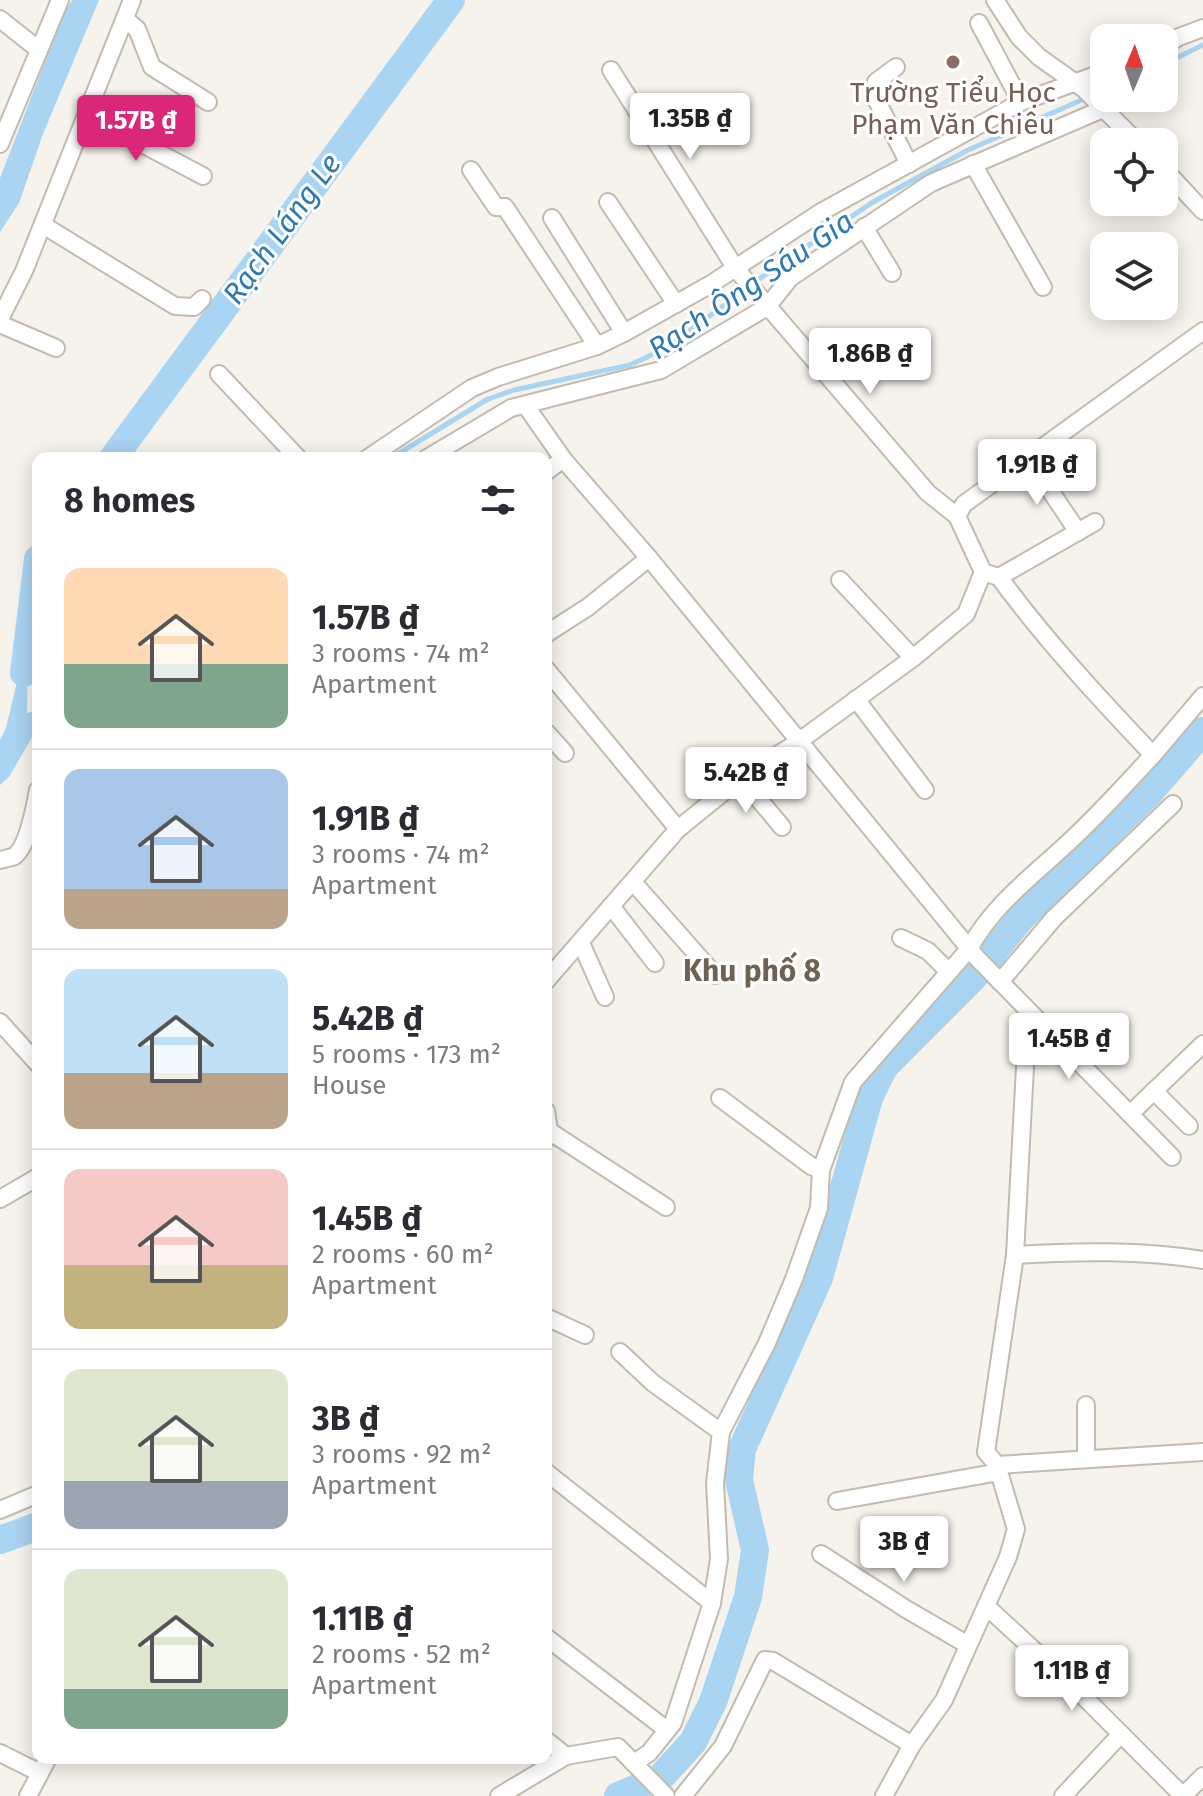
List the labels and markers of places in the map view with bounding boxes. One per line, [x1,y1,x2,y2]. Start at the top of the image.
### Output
marker: Trường Tiểu Học Phạm Văn Chiêu [944,53,962,71]
place label: Trường Tiểu Học Phạm Văn Chiêu [850,75,1056,141]
pin: 1.35B ₫ [616,93,764,161]
pin: 1.57B ₫ [62,95,210,163]
pin: 1.86B ₫ [796,328,944,396]
pin: 1.91B ₫ [963,439,1111,507]
pin: 5.42B ₫ [672,747,820,815]
pin: 1.45B ₫ [995,1013,1143,1081]
pin: 3B ₫ [857,1516,951,1584]
pin: 1.11B ₫ [998,1645,1146,1713]

